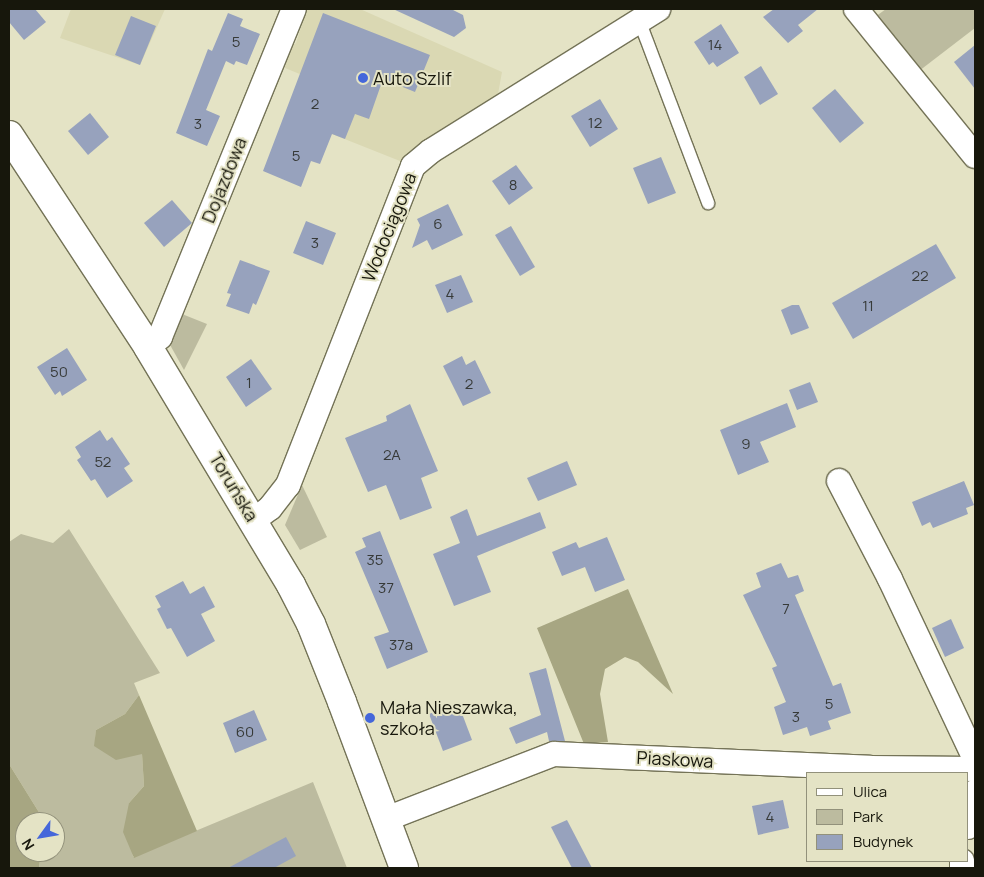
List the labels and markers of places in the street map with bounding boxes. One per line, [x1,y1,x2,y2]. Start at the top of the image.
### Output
place label: Auto Szlif [373,67,452,89]
marker: Auto Szlif [357,72,369,84]
place label: Mała Nieszawka, szkoła [380,697,518,740]
marker: Mała Nieszawka, szkoła [364,712,376,724]

